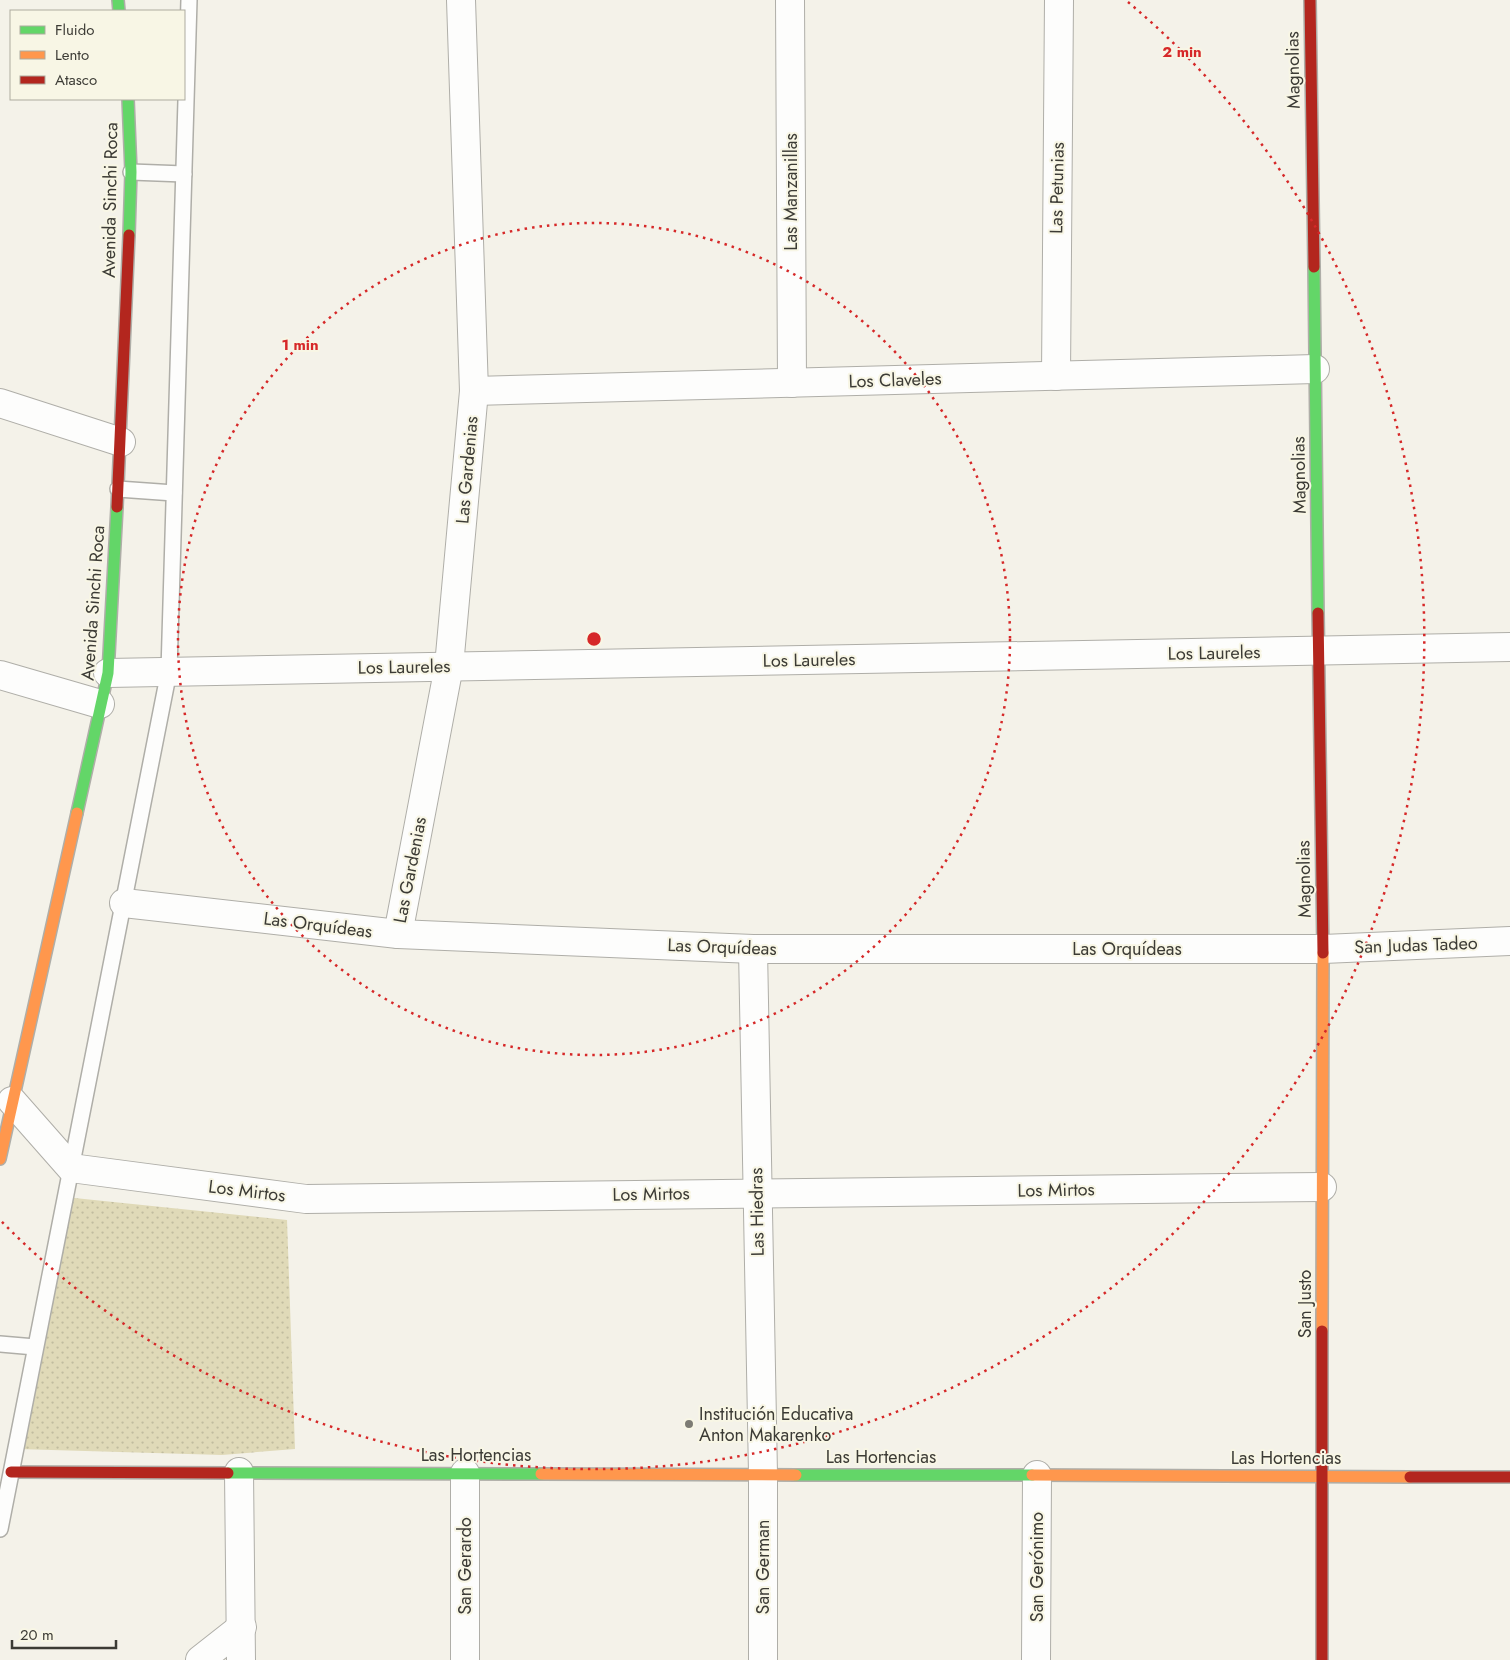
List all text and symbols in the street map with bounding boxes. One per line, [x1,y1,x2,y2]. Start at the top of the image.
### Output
legend [10,10,185,100]
text: Fluido [55,19,94,41]
street label: Magnolias [1279,31,1307,109]
text: 2 min [1162,41,1202,63]
text: Lento [55,44,89,66]
text: Atasco [55,69,97,91]
street label: Avenida Sinchi Roca [96,122,124,278]
street label: Las Manzanillas [778,133,804,251]
street label: Las Petunias [1043,142,1071,234]
text: 1 min [281,334,319,356]
street label: Los Claveles [848,365,942,395]
street label: Las Gardenias [449,415,485,525]
street label: Magnolias [1285,436,1313,514]
street label: Avenida Sinchi Roca [75,524,111,682]
centre of rings [585,630,603,648]
street label: Los Laureles [1167,639,1261,667]
street label: Los Laureles [762,646,856,674]
street label: Los Laureles [357,653,451,681]
street label: Las Gardenias [387,815,433,925]
street label: Magnolias [1290,840,1318,918]
street label: Las Orquídeas [262,905,374,945]
street label: San Judas Tadeo [1354,930,1478,960]
street label: Las Orquídeas [667,932,777,962]
street label: Las Orquídeas [1072,936,1182,962]
street label: Las Hiedras [743,1167,771,1257]
street label: Los Mirtos [207,1173,287,1209]
street label: Los Mirtos [1017,1176,1095,1204]
street label: Los Mirtos [612,1180,690,1208]
street label: San Justo [1292,1270,1318,1338]
place label: Institución Educativa Anton Makarenko [699,1401,853,1448]
marker: Institución Educativa Anton Makarenko [683,1418,695,1430]
street label: Las Hortencias [421,1442,531,1468]
street label: Las Hortencias [826,1444,936,1470]
street label: Las Hortencias [1231,1445,1341,1471]
street label: San Gerónimo [1024,1512,1050,1622]
street label: San Gerardo [452,1517,478,1615]
street label: San German [750,1520,776,1614]
scale bar [12,1618,116,1650]
text: 20 m [20,1624,54,1646]

